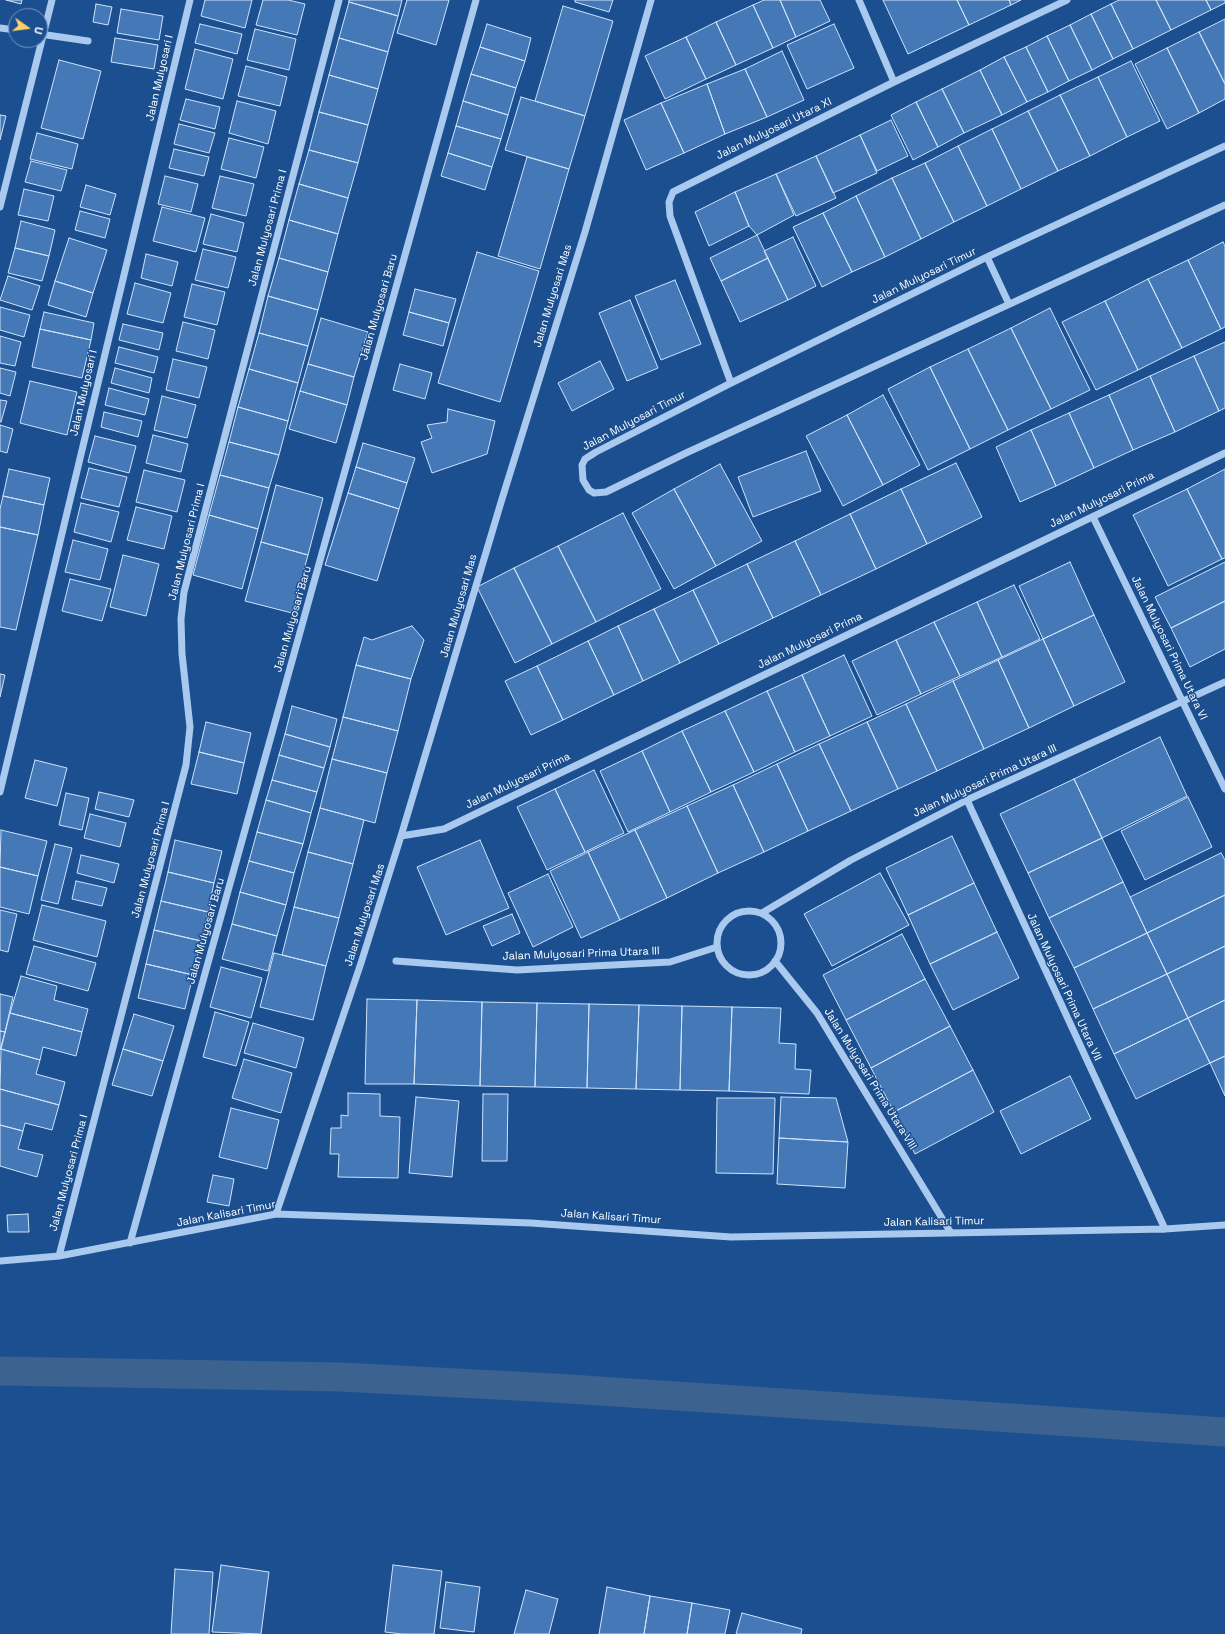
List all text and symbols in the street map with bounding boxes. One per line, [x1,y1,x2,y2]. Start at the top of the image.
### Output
north arrow [8,8,48,48]
text: U [31,25,46,36]
street label: Jalan Mulyosari I [144,34,176,122]
street label: Jalan Mulyosari Utara XI [714,95,834,163]
street label: Jalan Mulyosari Prima I [246,168,290,288]
street label: Jalan Mulyosari Mas [531,243,575,349]
street label: Jalan Mulyosari Timur [870,245,978,307]
street label: Jalan Mulyosari Baru [358,252,400,362]
street label: Jalan Mulyosari I [68,349,100,437]
street label: Jalan Mulyosari Timur [580,388,688,454]
street label: Jalan Mulyosari Prima [1048,469,1156,531]
street label: Jalan Mulyosari Prima I [166,482,208,602]
street label: Jalan Mulyosari Mas [438,553,480,659]
street label: Jalan Mulyosari Baru [272,564,314,674]
street label: Jalan Mulyosari Prima Utara VI [1128,574,1210,722]
street label: Jalan Mulyosari Prima [756,610,864,672]
street label: Jalan Mulyosari Prima Utara III [911,742,1059,820]
street label: Jalan Mulyosari Prima [464,750,572,812]
street label: Jalan Mulyosari Prima I [129,800,173,920]
street label: Jalan Mulyosari Mas [342,862,388,968]
street label: Jalan Mulyosari Baru [185,876,227,986]
street label: Jalan Mulyosari Prima Utara VII [1024,911,1104,1063]
street label: Jalan Mulyosari Prima Utara III [502,945,660,963]
street label: Jalan Mulyosari Prima Utara VIII [821,1006,919,1152]
street label: Jalan Mulyosari Prima I [47,1113,91,1233]
street label: Jalan Kalisari Timur [175,1198,277,1230]
street label: Jalan Kalisari Timur [560,1207,662,1227]
street label: Jalan Kalisari Timur [884,1215,984,1229]

